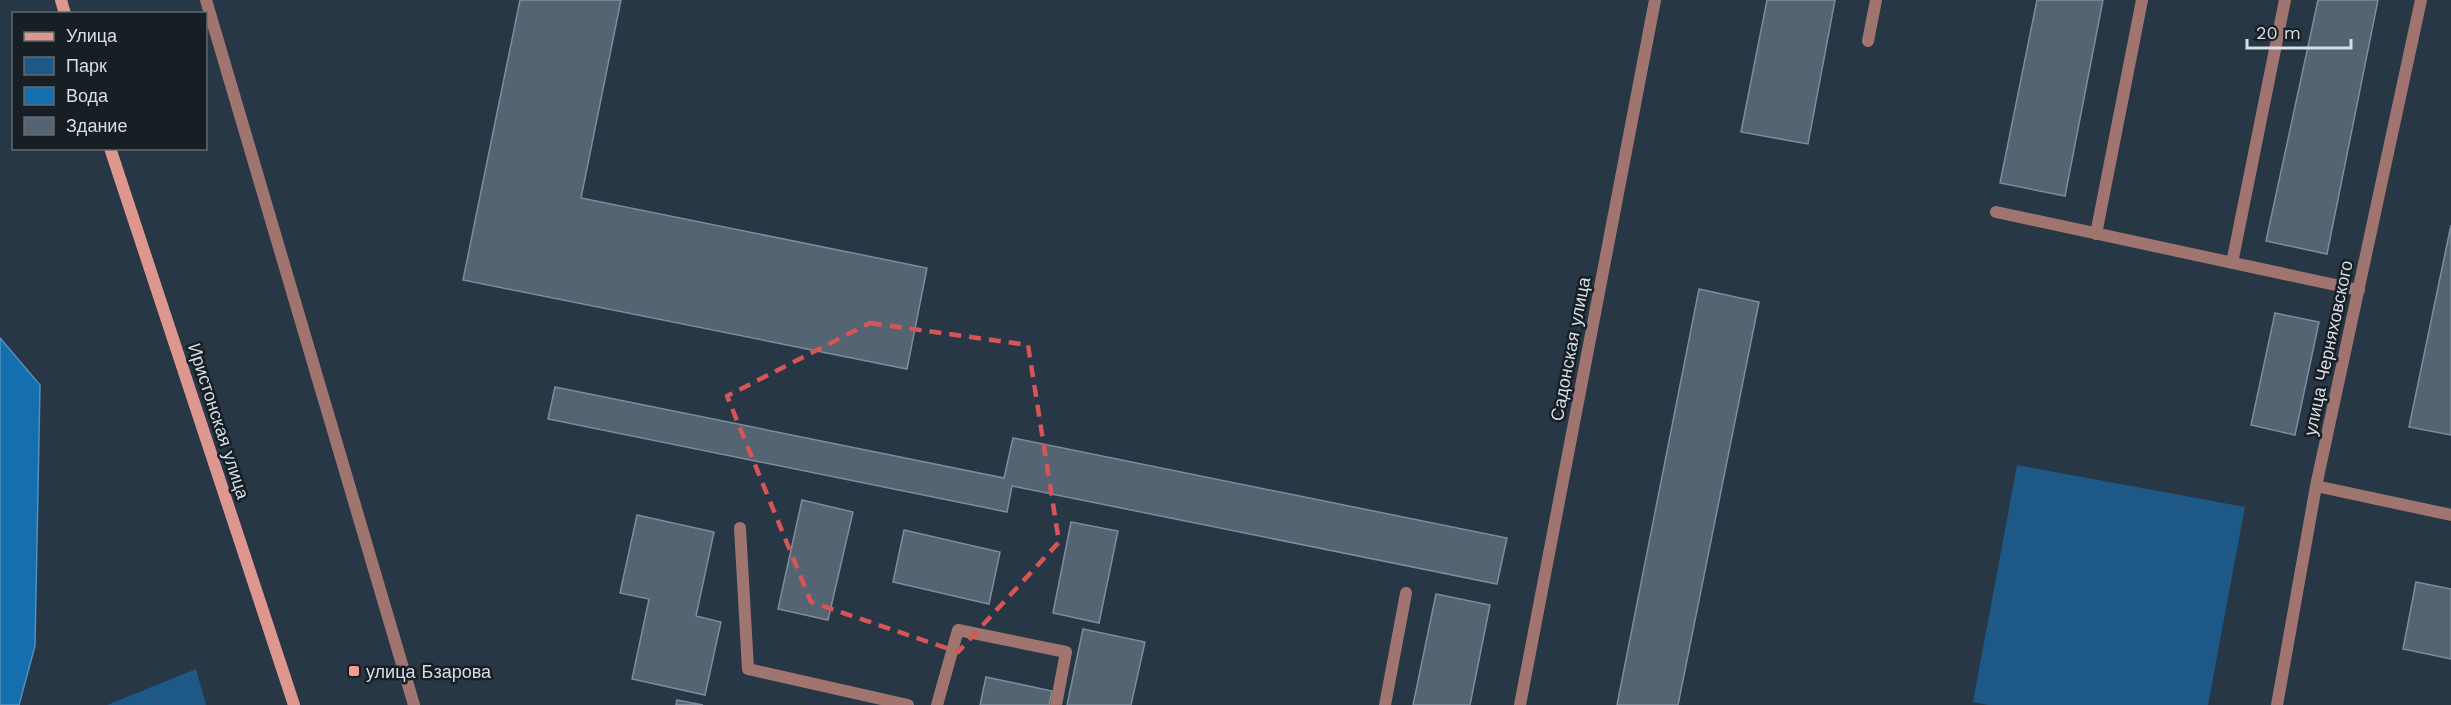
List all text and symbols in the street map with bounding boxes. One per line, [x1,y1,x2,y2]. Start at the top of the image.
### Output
legend [12,12,207,150]
scale bar [2247,12,2350,50]
text: 20 m [2256,22,2301,43]
text: Улица [66,25,118,46]
text: Парк [66,55,107,76]
text: Вода [66,85,109,106]
text: Здание [66,115,127,136]
street label: улица Черняховского [2299,258,2357,438]
street label: Садонская улица [1546,274,1594,423]
street label: Иристонская улица [184,340,254,503]
place label: улица Бзарова [366,661,492,682]
marker: улица Бзарова [347,664,361,678]

